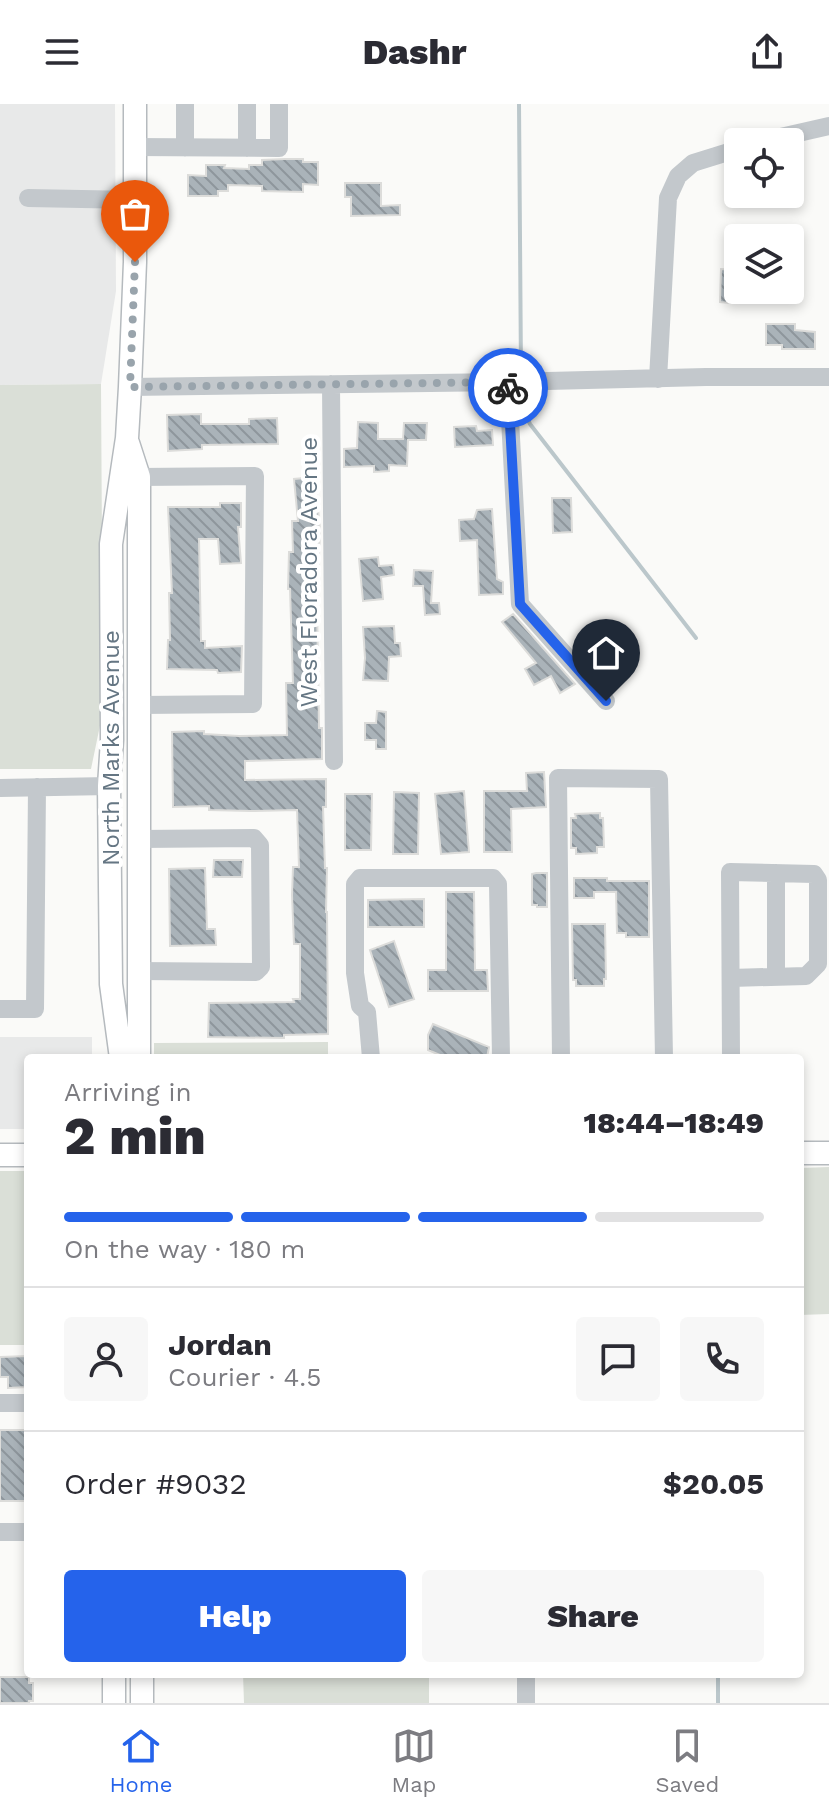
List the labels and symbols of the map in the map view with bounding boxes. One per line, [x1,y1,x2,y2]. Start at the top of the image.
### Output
pin [101,180,169,262]
courier [468,348,548,428]
street label: West Floradora Avenue [295,437,323,707]
pin [572,619,640,701]
street label: North Marks Avenue [97,630,125,866]

